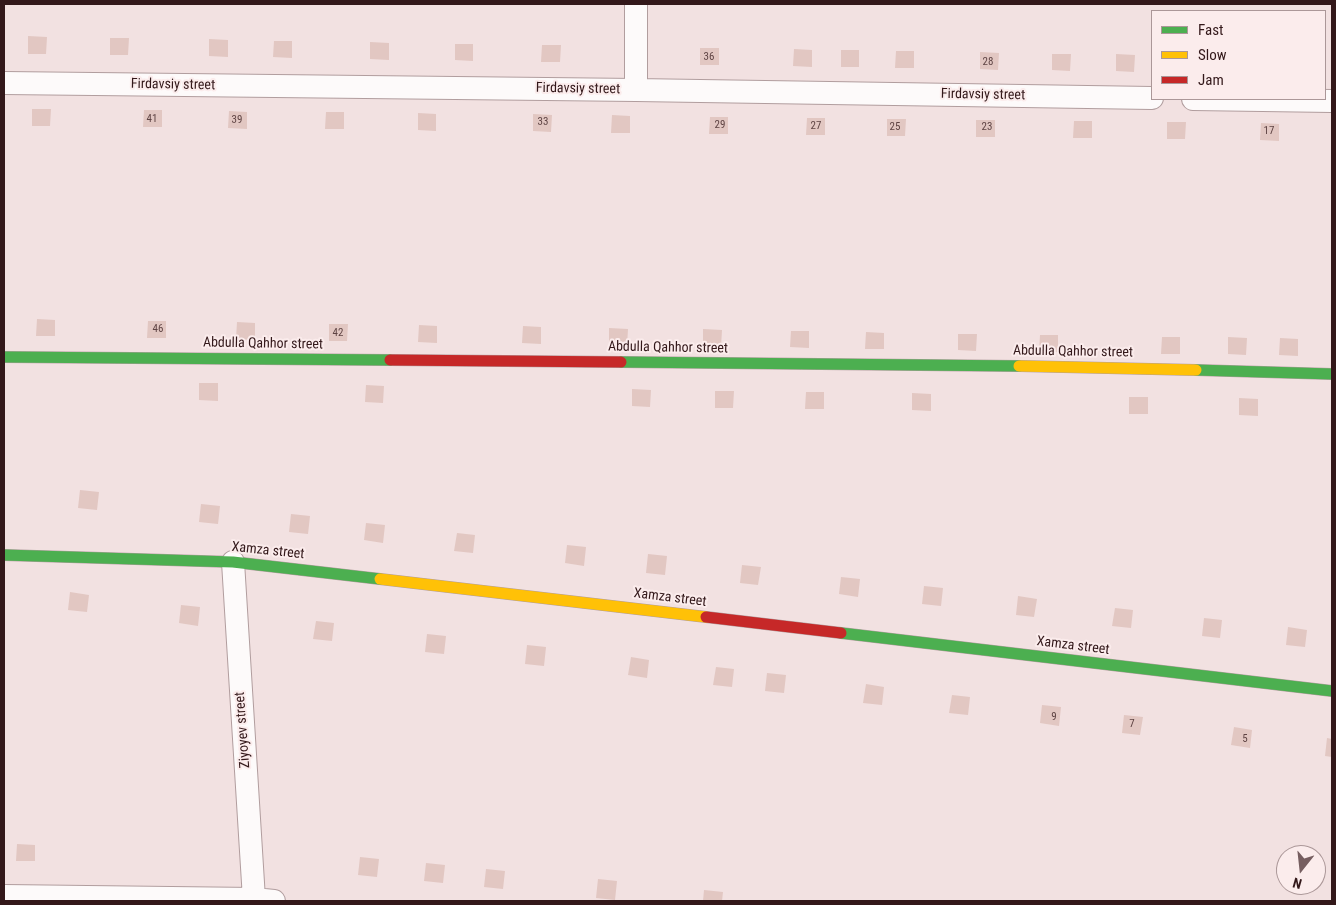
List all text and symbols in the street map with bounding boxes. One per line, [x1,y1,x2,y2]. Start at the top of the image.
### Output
legend [1151,10,1326,100]
text: Fast [1198,21,1223,39]
text: Slow [1198,46,1227,64]
house number: 36 [704,50,714,64]
house number: 28 [983,55,993,69]
text: Jam [1198,71,1224,89]
street label: Firdavsiy street [131,76,215,94]
street label: Firdavsiy street [536,80,620,98]
street label: Firdavsiy street [941,86,1025,104]
house number: 41 [147,112,157,126]
house number: 39 [232,113,242,127]
house number: 33 [538,115,548,129]
house number: 29 [715,118,725,132]
house number: 27 [811,119,821,133]
house number: 25 [890,120,900,134]
house number: 23 [982,120,992,134]
house number: 17 [1264,124,1274,138]
house number: 46 [153,322,163,336]
house number: 42 [333,326,343,340]
street label: Abdulla Qahhor street [203,335,323,353]
street label: Abdulla Qahhor street [608,339,728,357]
street label: Abdulla Qahhor street [1013,343,1133,361]
street label: Xamza street [231,539,305,563]
street label: Xamza street [633,585,707,611]
street label: Xamza street [1036,633,1110,659]
street label: Ziyoyev street [232,691,254,769]
house number: 9 [1051,710,1057,724]
house number: 7 [1129,717,1135,731]
house number: 5 [1242,732,1248,746]
north arrow [1276,845,1326,895]
text: N [1291,875,1303,892]

